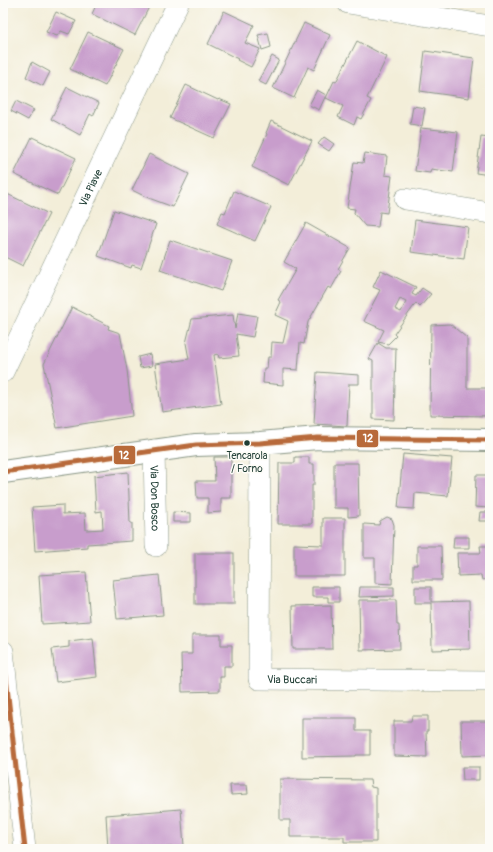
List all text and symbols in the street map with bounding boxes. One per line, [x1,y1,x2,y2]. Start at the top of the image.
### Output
street label: Via Piave [77,167,105,209]
line badge: 12 [356,429,379,448]
text: 12 [363,432,373,445]
marker: Tencarola / Forno [242,438,252,448]
line badge: 12 [113,445,136,465]
text: 12 [119,449,129,462]
place label: Tencarola / Forno [227,450,268,475]
street label: Via Don Bosco [147,465,162,531]
street label: Via Buccari [267,673,317,687]

